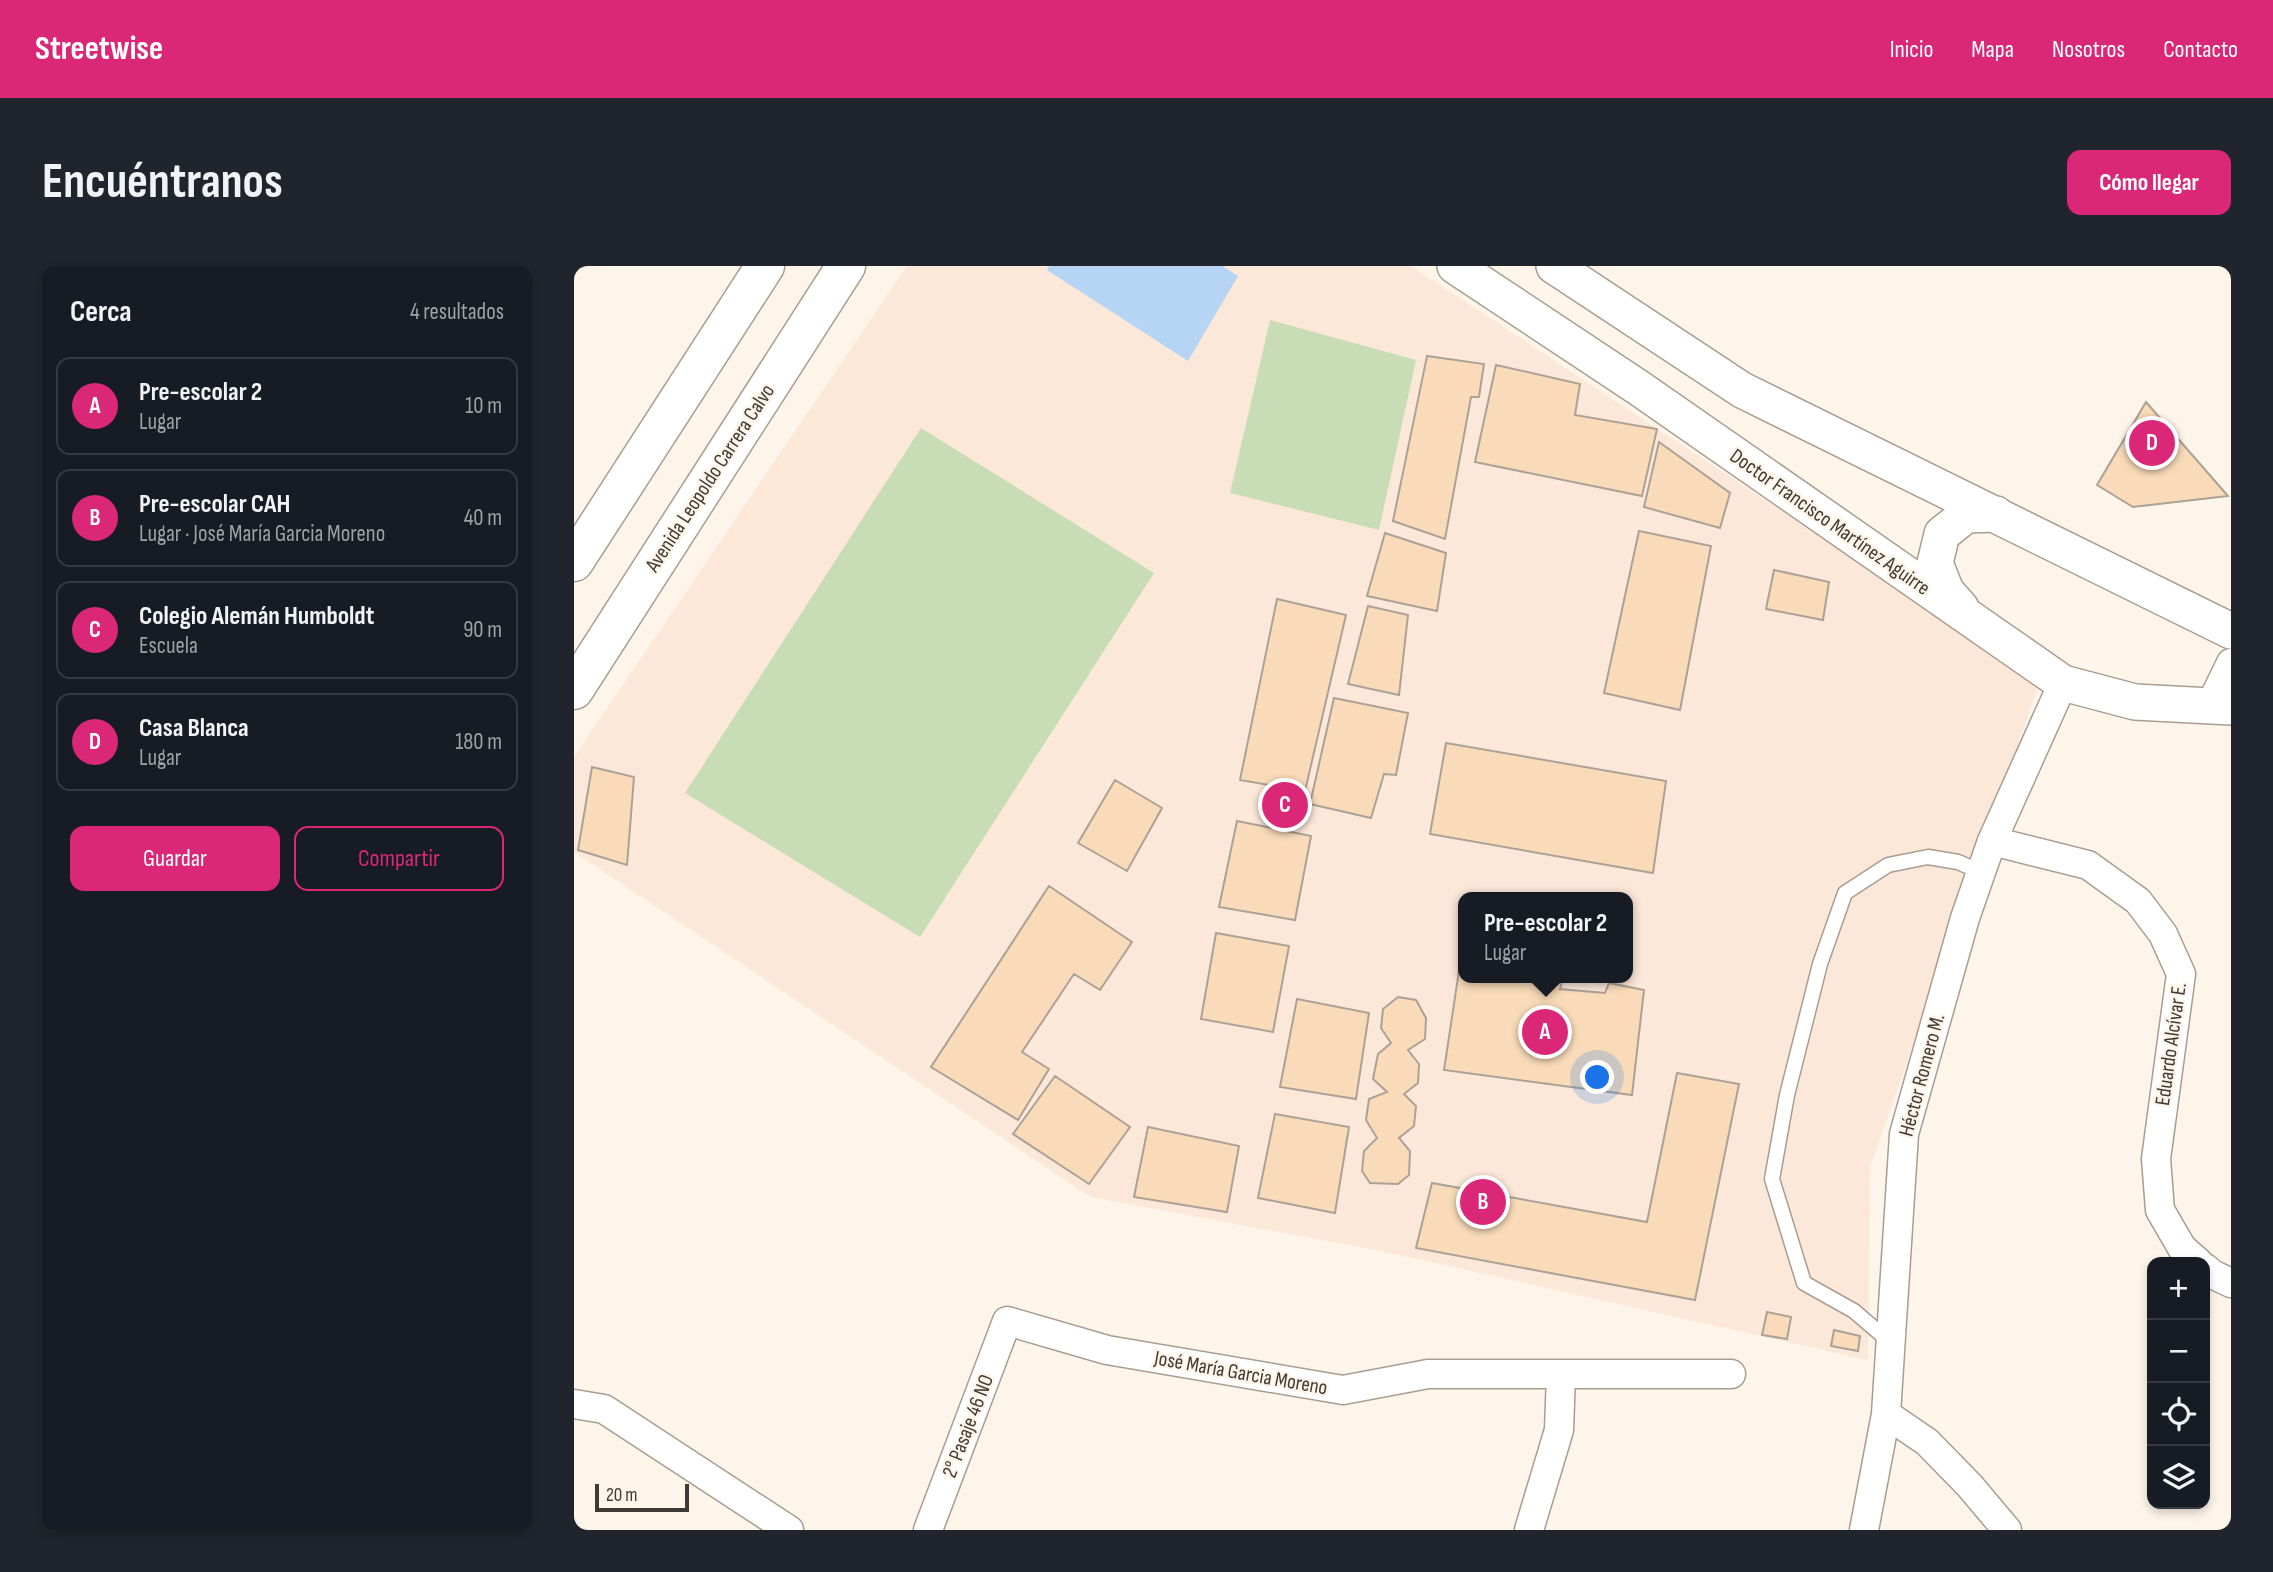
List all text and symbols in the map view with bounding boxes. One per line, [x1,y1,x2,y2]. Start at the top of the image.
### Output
text: Streetwise [35,29,163,69]
text: Inicio [1890,35,1933,64]
text: Mapa [1971,35,2014,64]
text: Nosotros [2052,35,2125,64]
text: Contacto [2163,35,2238,64]
button: Cómo llegar [2067,150,2231,215]
text: Encuéntranos [42,153,283,212]
text: Cerca [70,294,132,330]
text: 4 resultados [410,298,504,326]
text: Pre-escolar 2 [139,377,262,408]
street label: Avenida Leopoldo Carrera Calvo [639,379,780,577]
text: A [90,392,100,420]
text: 10 m [465,392,502,420]
text: Lugar [139,408,181,436]
pin: D [2129,417,2175,469]
street label: Doctor Francisco Martínez Aguirre [1725,443,1935,601]
text: Pre-escolar CAH [139,489,290,520]
text: B [90,504,100,532]
text: 40 m [464,504,502,532]
text: Lugar · José María Garcia Moreno [139,520,385,548]
text: Colegio Alemán Humboldt [139,601,374,632]
text: C [89,616,101,644]
text: 90 m [463,616,502,644]
text: Escuela [139,632,198,660]
text: Casa Blanca [139,713,249,744]
text: D [89,728,101,756]
text: 180 m [455,728,502,756]
text: Lugar [139,744,181,772]
pin: C [1262,779,1308,831]
button: Guardar [70,826,280,891]
button: Compartir [294,826,504,891]
popup [1458,892,1633,983]
text: Pre-escolar 2 [1484,908,1607,939]
text: Lugar [1484,939,1526,967]
street label: Eduardo Alcívar E. [2150,981,2192,1107]
pin: A [1522,1006,1568,1058]
street label: Héctor Romero M. [1894,1011,1950,1139]
your location [1580,1060,1614,1094]
pin: B [1460,1176,1506,1228]
map controls [2147,1257,2210,1509]
button: + [2147,1257,2210,1320]
button: − [2147,1320,2210,1383]
street label: José María Garcia Moreno [1152,1345,1329,1401]
street label: 2° Pasaje 46 NO [937,1371,999,1481]
button: locate [2147,1383,2210,1446]
button: layers [2147,1446,2210,1509]
scale bar [595,1481,690,1513]
text: 20 m [606,1484,638,1507]

